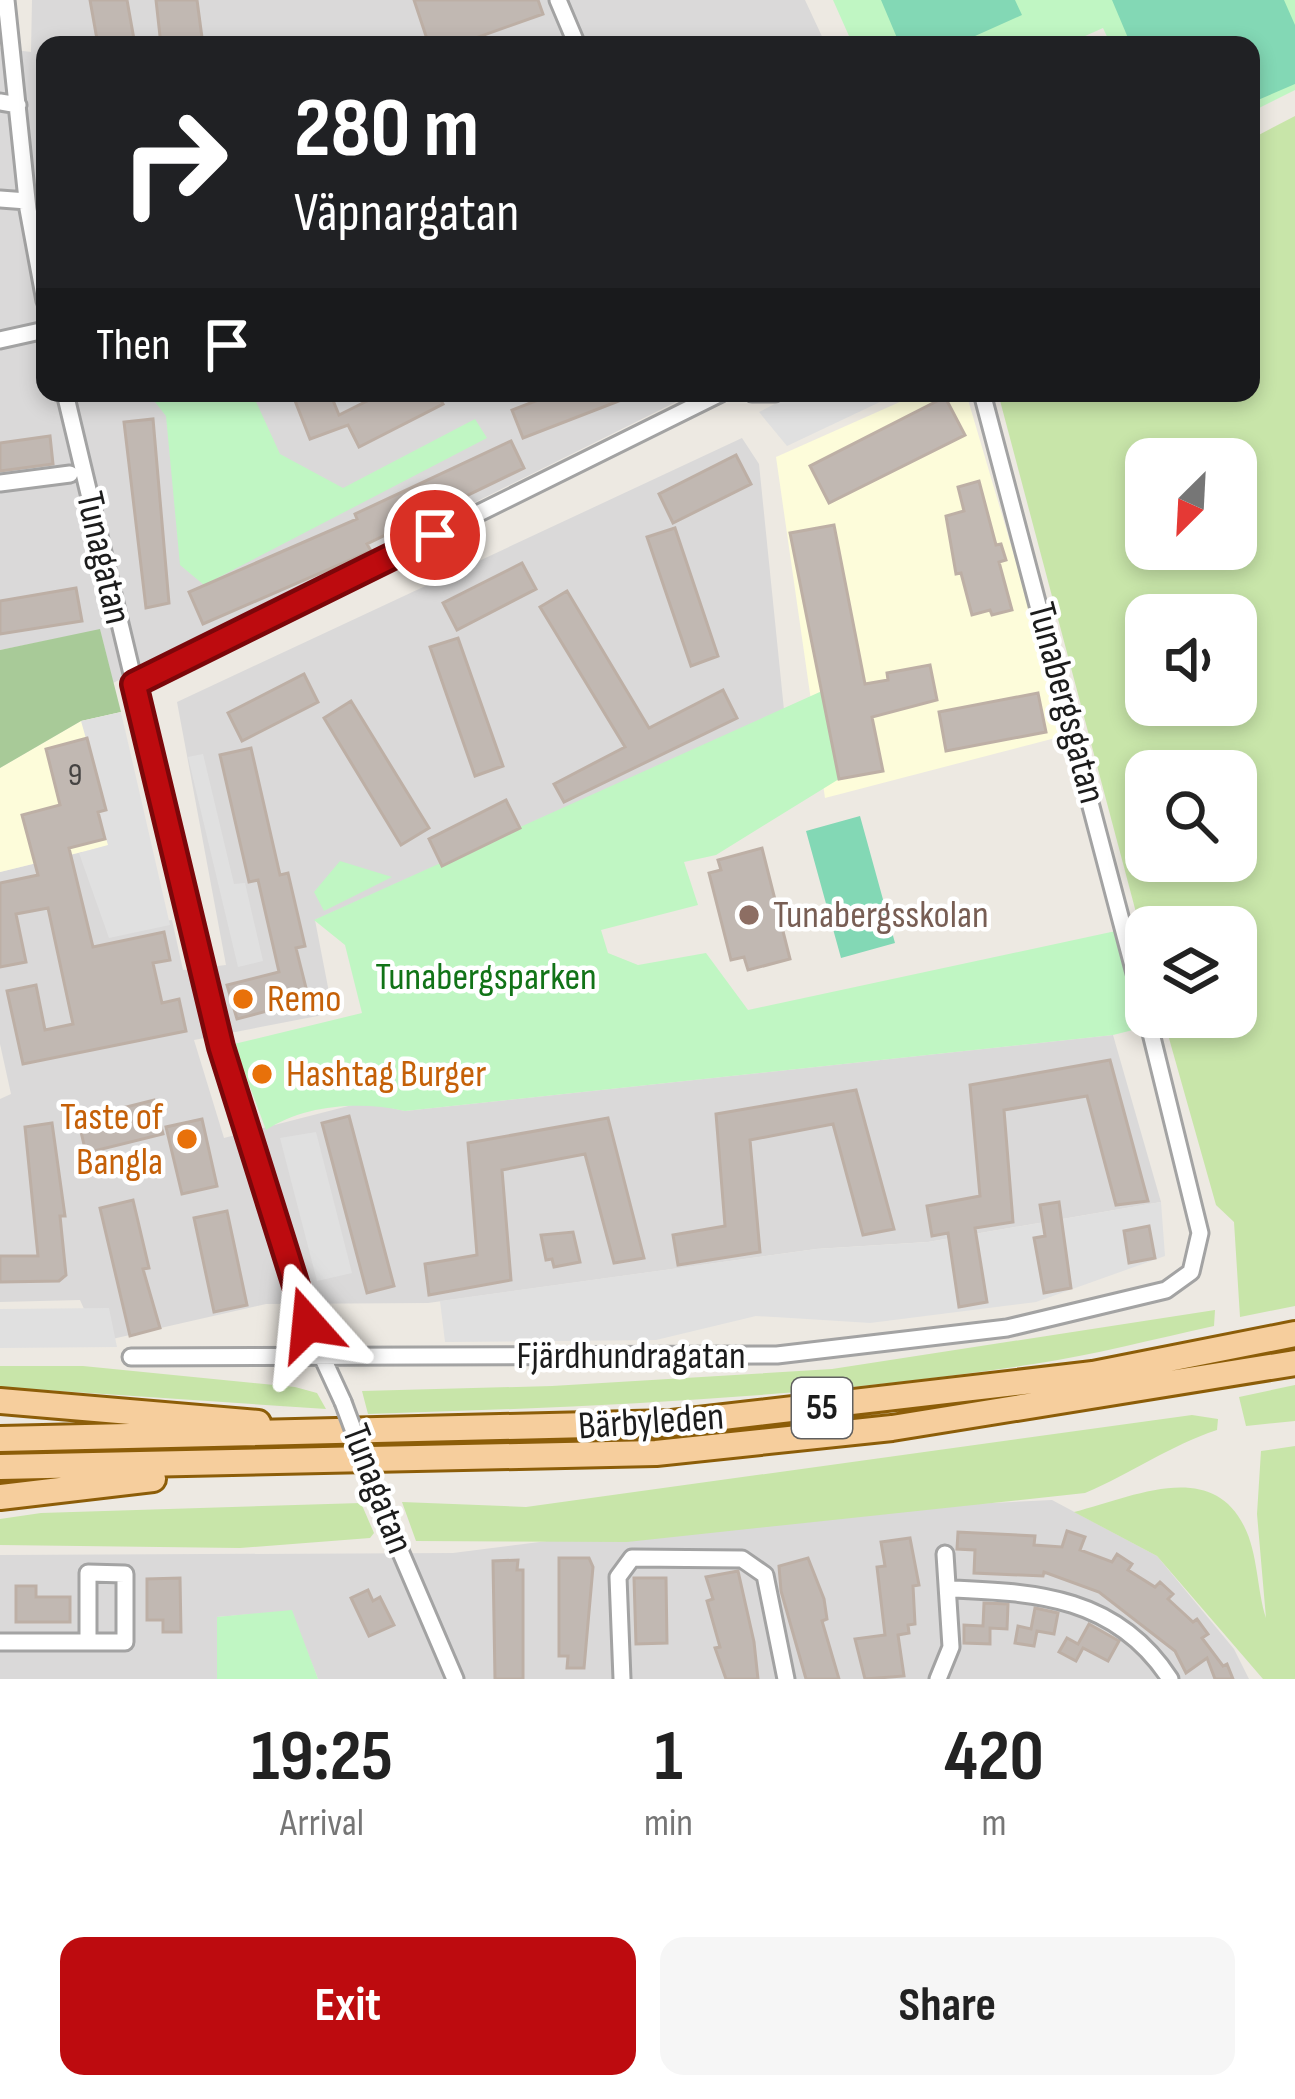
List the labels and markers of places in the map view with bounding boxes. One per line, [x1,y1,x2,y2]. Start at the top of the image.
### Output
pin [384,484,486,586]
place label: Tunabergsskolan [773,892,989,939]
marker: Tunabergsskolan [736,902,762,928]
place label: Remo [267,976,341,1023]
marker: Remo [230,986,256,1012]
place label: Hashtag Burger [286,1051,486,1098]
marker: Hashtag Burger [249,1061,275,1087]
place label: Taste of Bangla [60,1094,164,1186]
marker: Taste of Bangla [174,1126,200,1152]

